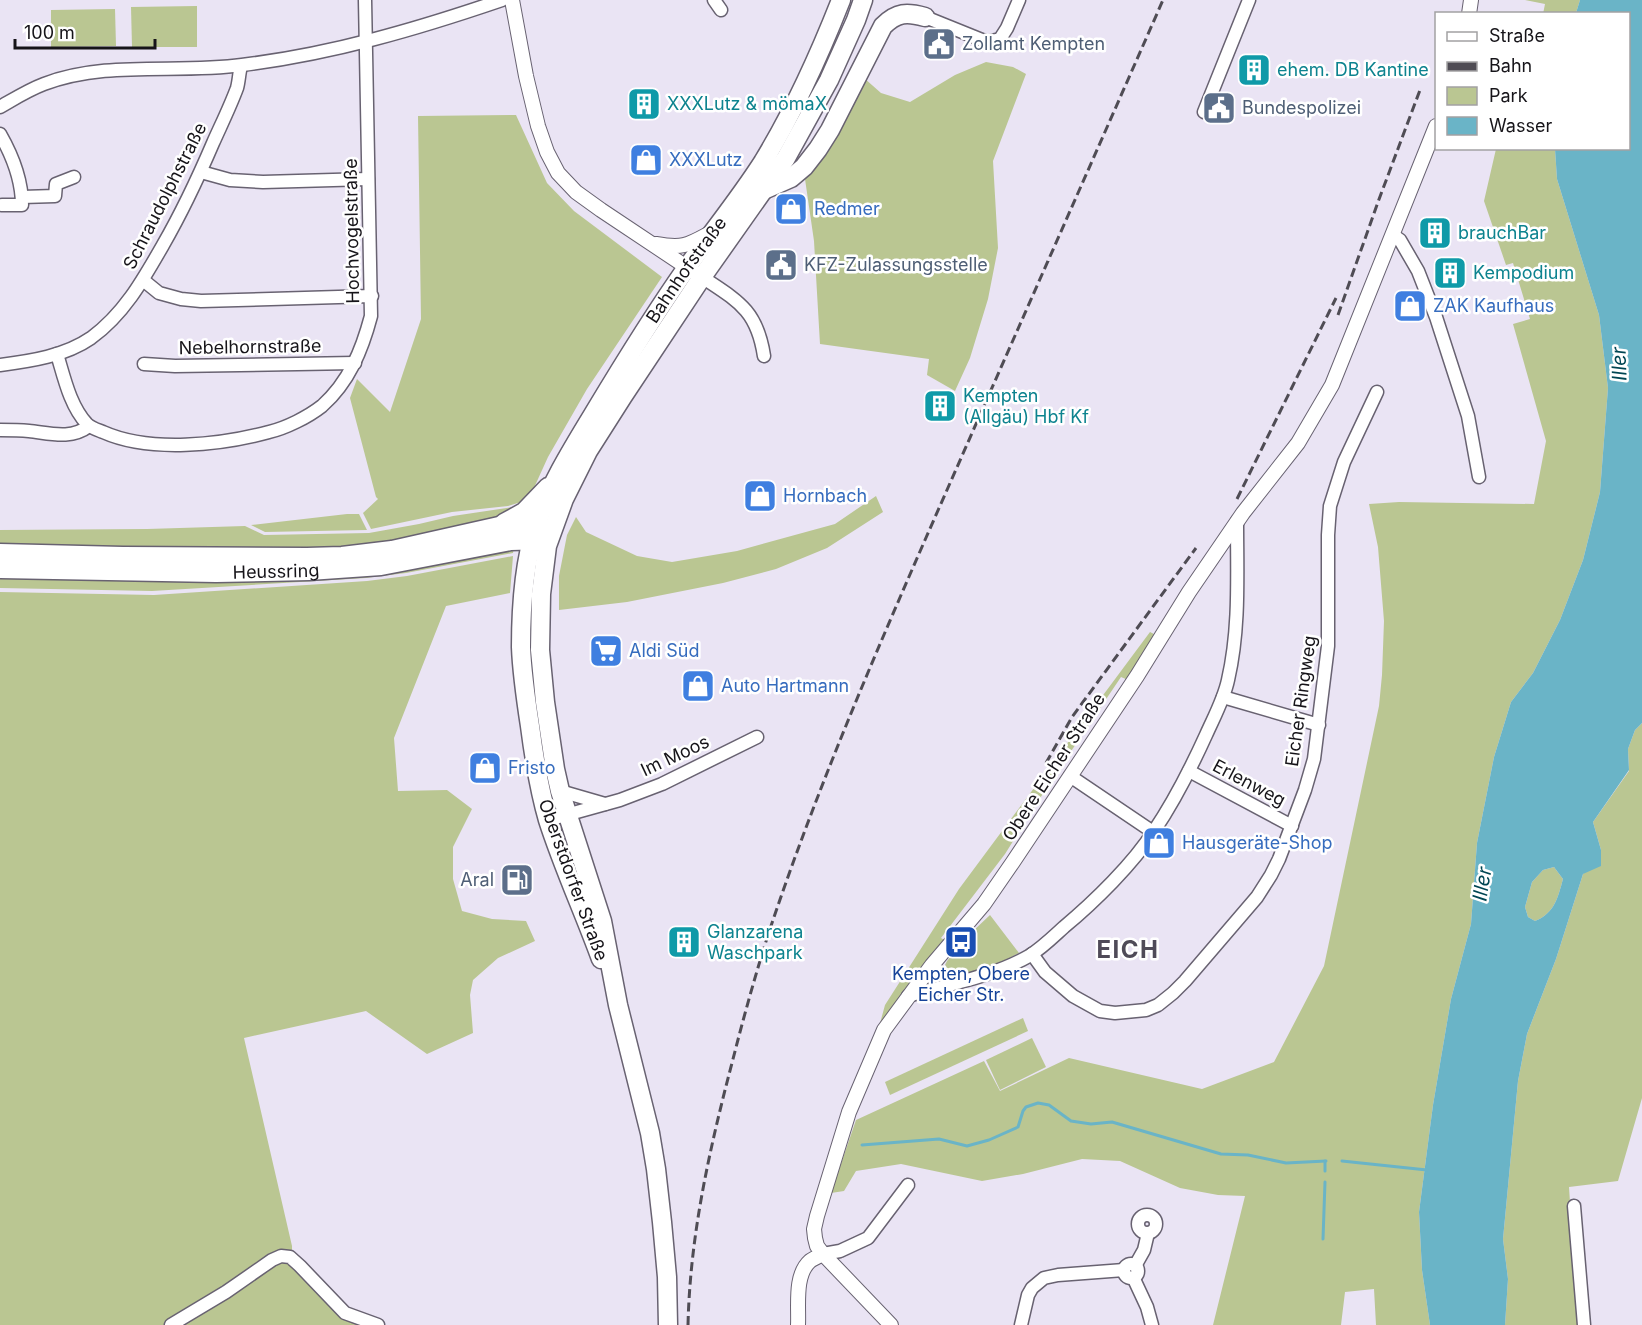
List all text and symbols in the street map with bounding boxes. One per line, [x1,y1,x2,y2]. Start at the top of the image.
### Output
scale bar [15,12,154,50]
legend [1435,12,1630,150]
text: 100 m [24,22,75,43]
text: Straße [1489,25,1545,46]
public building icon: Zollamt Kempten [921,26,957,62]
place label: Zollamt Kempten [962,33,1105,54]
building icon: ehem. DB Kantine [1236,52,1272,88]
text: Bahn [1489,55,1532,76]
place label: ehem. DB Kantine [1277,59,1429,80]
text: Park [1489,85,1528,106]
building icon: XXXLutz & mömaX [626,86,662,122]
public building icon: Bundespolizei [1201,90,1237,126]
place label: XXXLutz & mömaX [667,93,827,114]
place label: Bundespolizei [1242,97,1361,118]
text: Wasser [1489,115,1552,136]
street label: Schraudolphstraße [118,119,211,273]
shop icon: XXXLutz [628,142,664,178]
place label: XXXLutz [669,149,743,170]
street label: Hochvogelstraße [340,158,363,304]
shop icon: Redmer [773,191,809,227]
place label: Redmer [814,198,880,219]
street label: Bahnhofstraße [642,213,731,327]
building icon: brauchBar [1417,215,1453,251]
place label: brauchBar [1458,222,1546,243]
public building icon: KFZ-Zulassungsstelle [763,247,799,283]
place label: KFZ-Zulassungsstelle [804,254,988,275]
building icon: Kempodium [1432,255,1468,291]
place label: Kempodium [1473,262,1574,283]
shop icon: ZAK Kaufhaus [1392,288,1428,324]
place label: ZAK Kaufhaus [1433,295,1554,316]
street label: Nebelhornstraße [178,335,322,358]
water label: Iller [1606,346,1632,381]
place label: Kempten (Allgäu) Hbf Kf [963,385,1089,427]
building icon: Kempten (Allgäu) Hbf Kf [922,388,958,424]
shop icon: Hornbach [742,478,778,514]
place label: Hornbach [783,485,867,506]
street label: Heussring [232,559,320,583]
supermarket icon: Aldi Süd [588,633,624,669]
street label: Eicher Ringweg [1281,634,1320,768]
place label: Aldi Süd [629,640,699,661]
shop icon: Auto Hartmann [680,668,716,704]
place label: Auto Hartmann [721,675,849,696]
street label: Obere Eicher Straße [998,689,1109,844]
street label: Im Moos [637,731,712,780]
shop icon: Fristo [467,750,503,786]
street label: Erlenweg [1209,755,1289,810]
place label: Fristo [508,757,556,778]
street label: Oberstdorfer Straße [534,796,612,964]
shop icon: Hausgeräte-Shop [1141,825,1177,861]
place label: Hausgeräte-Shop [1182,832,1333,853]
fuel station icon: Aral [499,862,535,898]
water label: Iller [1467,865,1497,903]
place label: Aral [460,869,494,890]
place label: Glanzarena Waschpark [707,921,803,963]
building icon: Glanzarena Waschpark [666,924,702,960]
bus stop icon: Kempten, Obere Eicher Str. [943,924,979,960]
district label: EICH [1097,935,1160,964]
place label: Kempten, Obere Eicher Str. [892,963,1030,1005]

